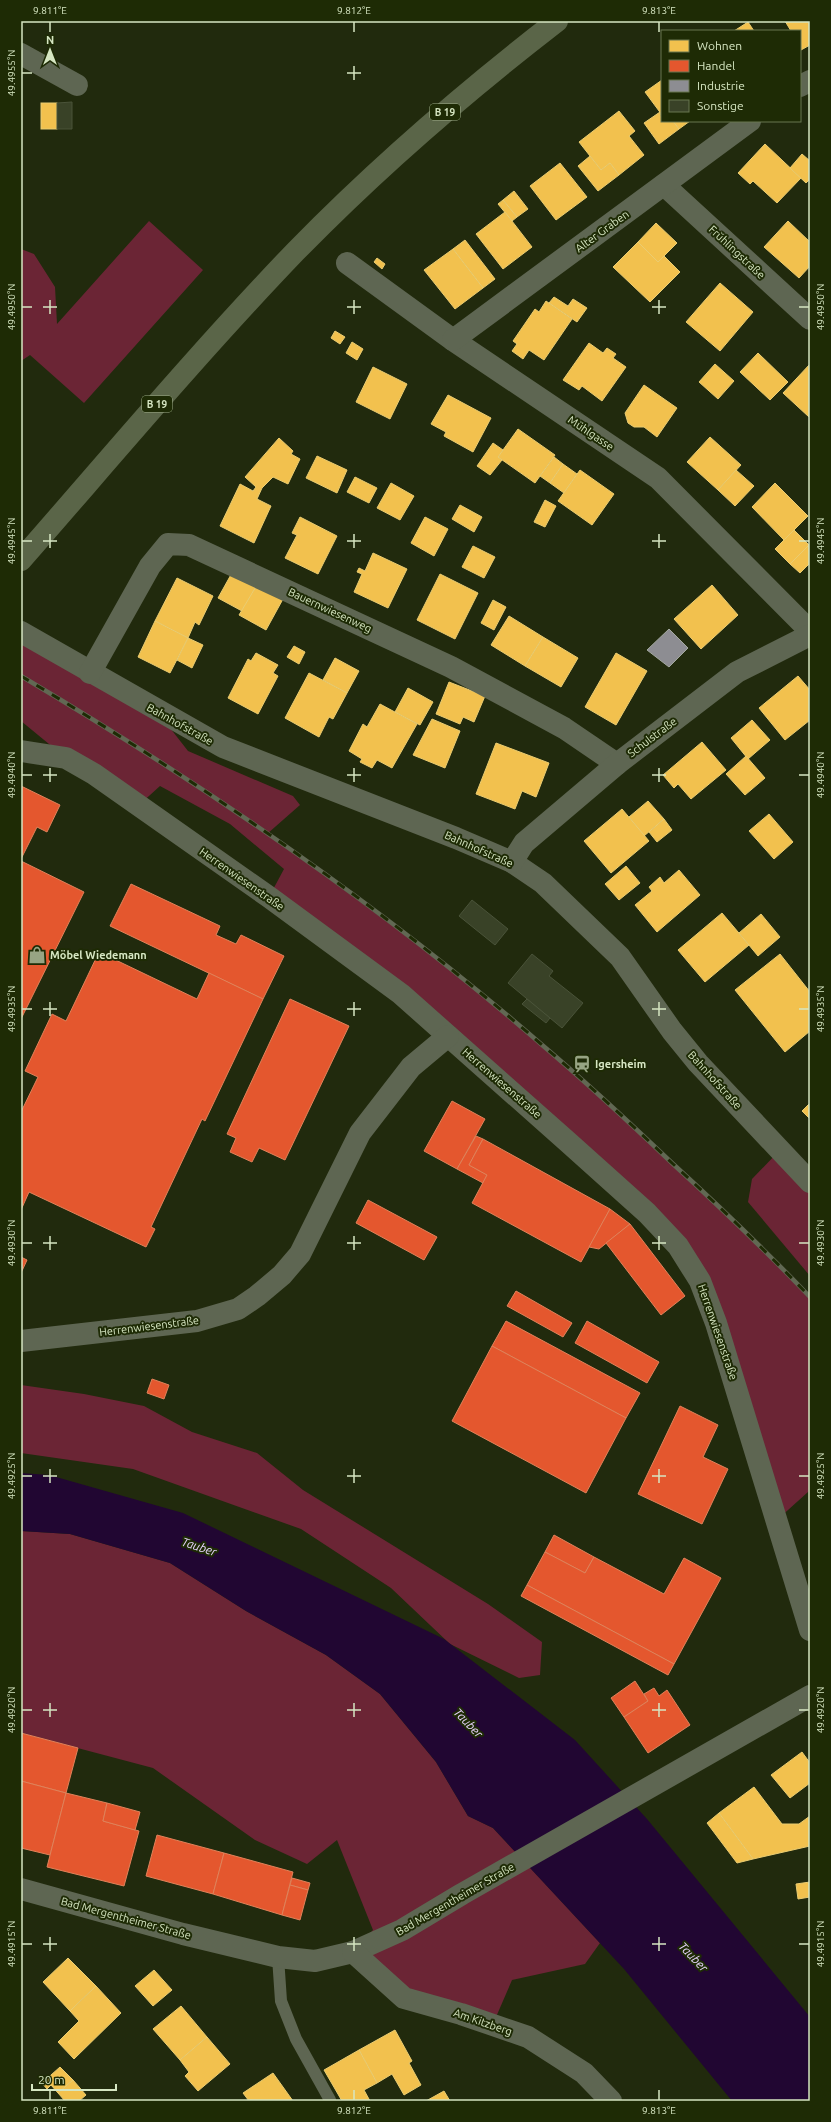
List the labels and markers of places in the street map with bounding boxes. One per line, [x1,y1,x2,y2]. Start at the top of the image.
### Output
shop icon: Möbel Wiedemann [27,945,47,965]
place label: Möbel Wiedemann [50,949,147,961]
station icon: Igersheim [572,1054,592,1074]
place label: Igersheim [595,1058,646,1070]

